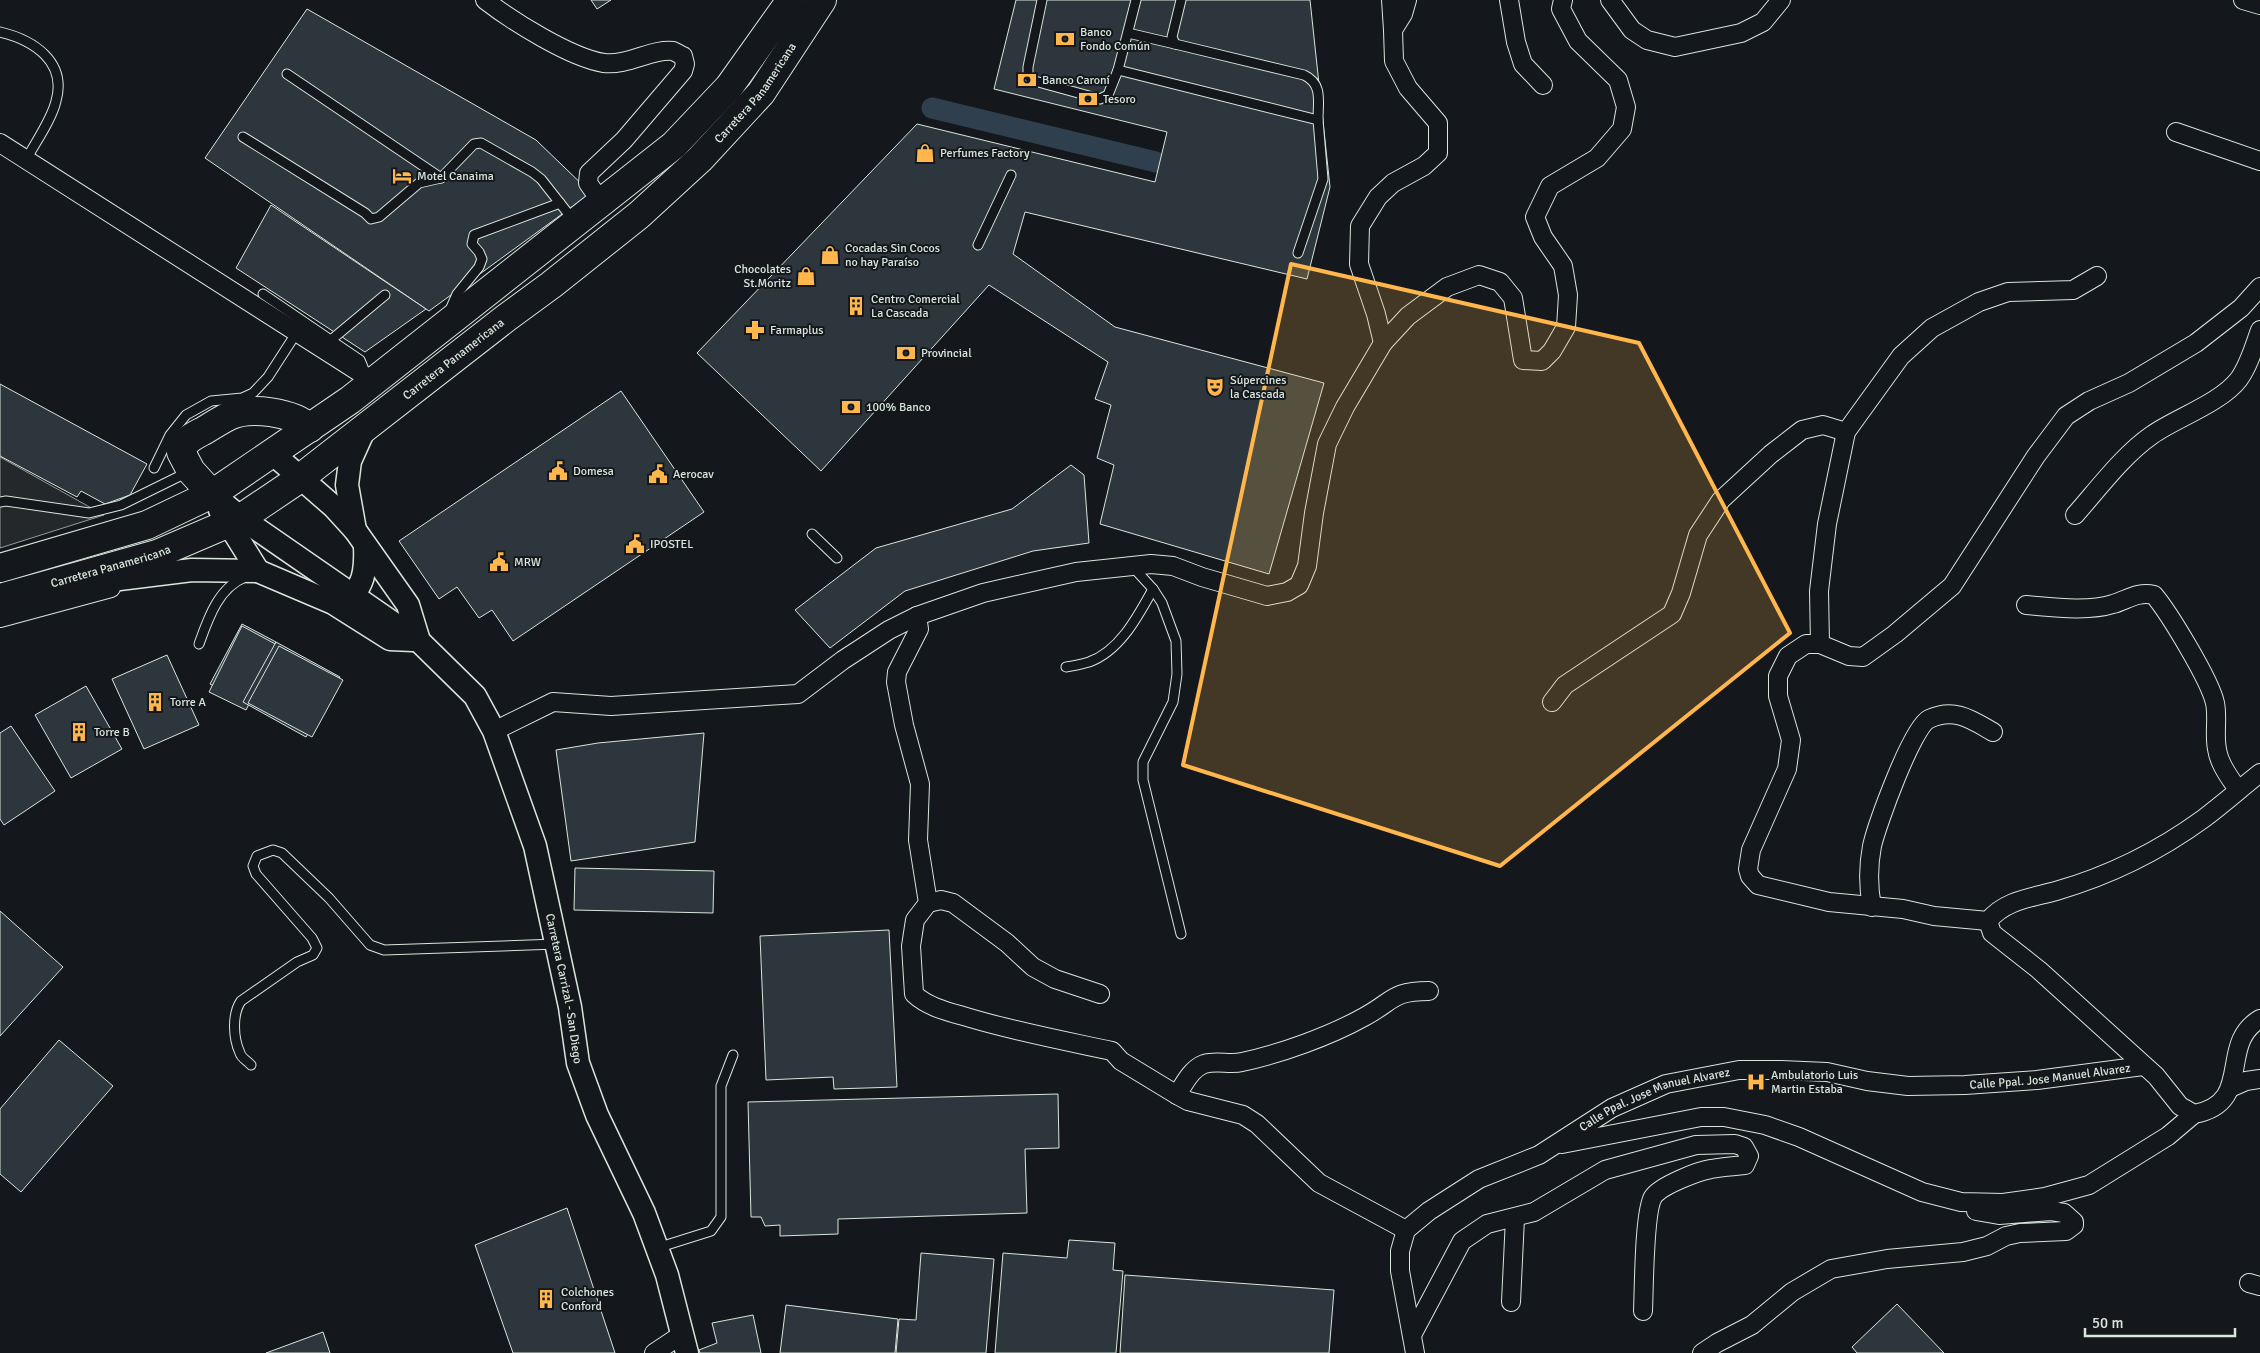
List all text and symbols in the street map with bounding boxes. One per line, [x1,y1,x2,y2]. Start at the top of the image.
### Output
place label: Banco Fondo Común [1080,25,1150,54]
bank icon: Banco Fondo Común [1054,28,1076,50]
street label: Carretera Panamericana [711,40,800,147]
bank icon: Banco Caroní [1016,69,1038,91]
place label: Banco Caroní [1042,73,1111,88]
bank icon: Tesoro [1077,88,1099,110]
place label: Tesoro [1103,92,1136,107]
shop icon: Perfumes Factory [914,142,936,164]
place label: Perfumes Factory [940,146,1030,161]
hotel icon: Motel Canaima [391,165,413,187]
place label: Motel Canaima [417,169,494,184]
place label: Cocadas Sin Cocos no hay Paraíso [845,241,940,270]
shop icon: Cocadas Sin Cocos no hay Paraíso [819,244,841,266]
place label: Chocolates St.Moritz [734,262,791,291]
shop icon: Chocolates St.Moritz [795,265,817,287]
place label: Centro Comercial La Cascada [871,292,960,321]
building icon: Centro Comercial La Cascada [845,295,867,317]
street label: Carretera Panamericana [400,315,507,403]
pharmacy icon: Farmaplus [744,319,766,341]
place label: Farmaplus [770,323,824,338]
bank icon: Provincial [895,342,917,364]
place label: Provincial [921,346,972,361]
place label: Súpercines la Cascada [1230,373,1287,402]
theatre icon: Súpercines la Cascada [1204,376,1226,398]
bank icon: 100% Banco [840,396,862,418]
place label: 100% Banco [866,400,931,415]
public building icon: Domesa [547,460,569,482]
public building icon: Aerocav [647,463,669,485]
place label: Domesa [573,464,614,479]
place label: Aerocav [673,467,714,482]
public building icon: IPOSTEL [624,533,646,555]
place label: IPOSTEL [650,537,693,552]
street label: Carretera Panamericana [49,542,173,591]
public building icon: MRW [488,551,510,573]
place label: MRW [514,555,541,570]
building icon: Torre A [144,691,166,713]
place label: Torre A [170,695,206,710]
building icon: Torre B [68,721,90,743]
place label: Torre B [94,725,130,740]
street label: Carretera Carrizal - San Diego [542,912,585,1065]
street label: Calle Ppal. Jose Manuel Alvarez [1969,1061,2131,1093]
street label: Calle Ppal. Jose Manuel Alvarez [1577,1065,1731,1135]
place label: Ambulatorio Luis Martin Estaba [1771,1068,1858,1097]
hospital icon: Ambulatorio Luis Martin Estaba [1745,1071,1767,1093]
place label: Colchones Conford [561,1285,614,1314]
building icon: Colchones Conford [535,1288,557,1310]
scale bar [2085,1306,2235,1338]
text: 50 m [2092,1314,2123,1332]

